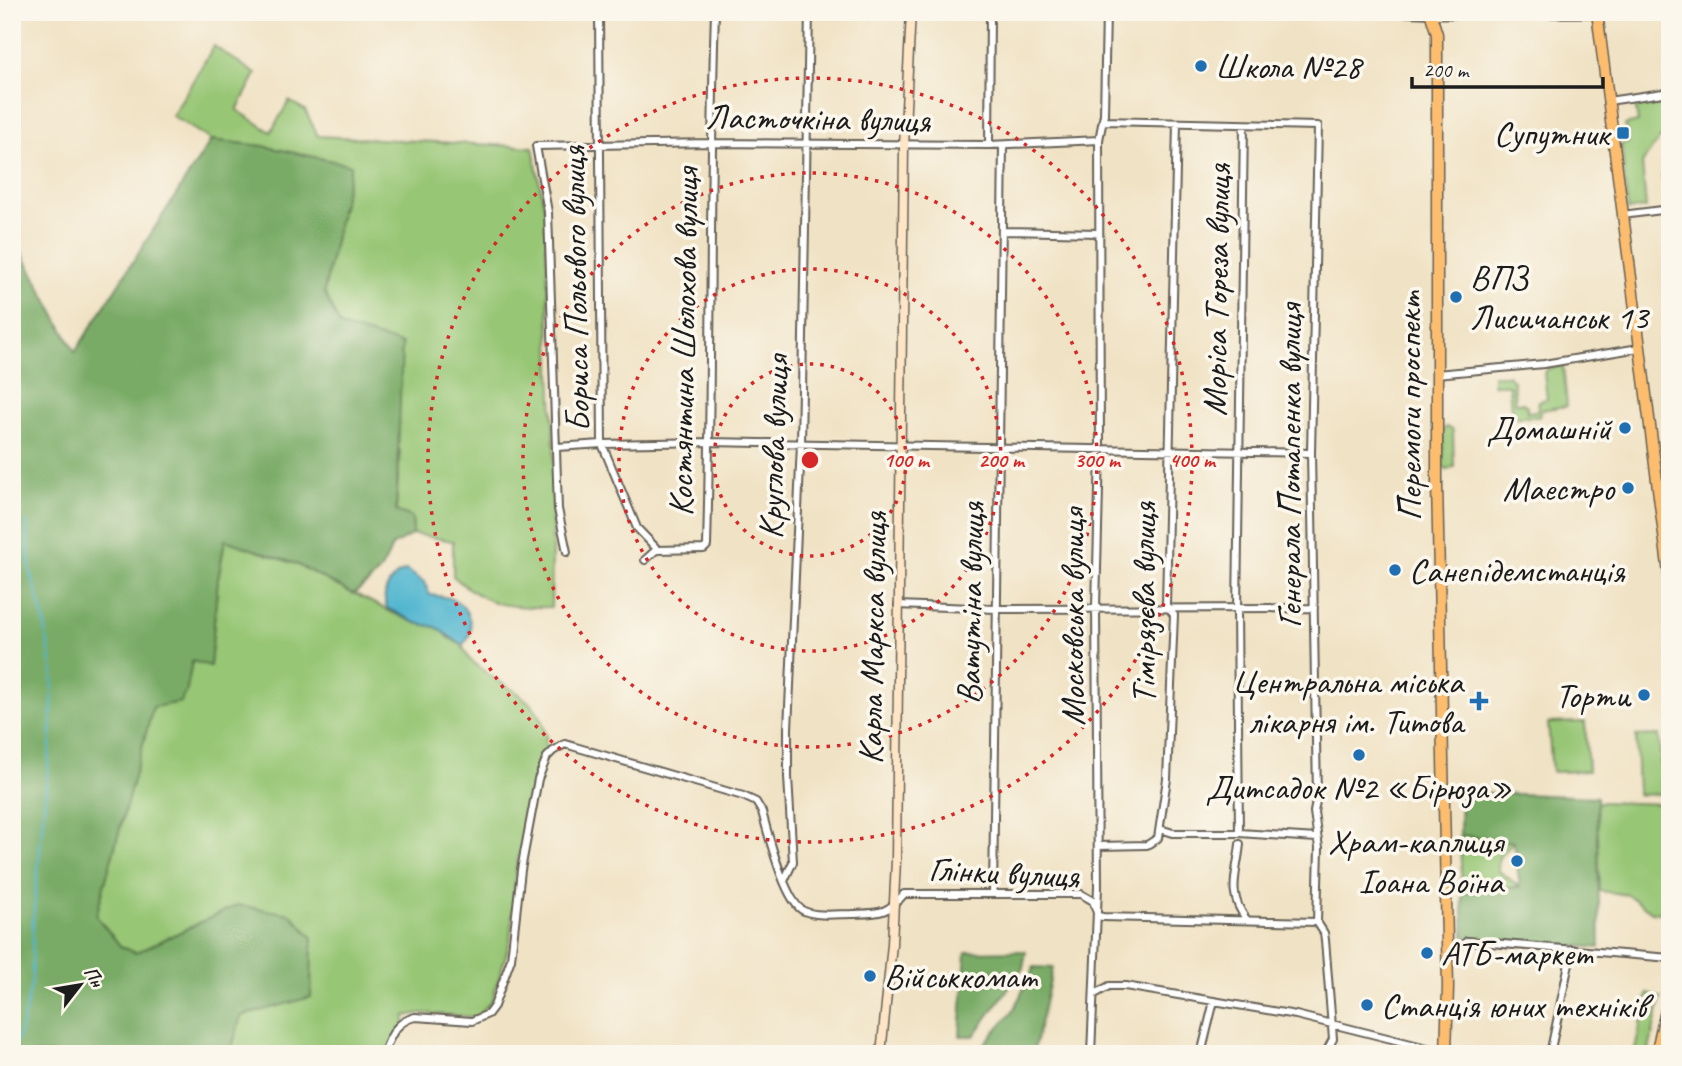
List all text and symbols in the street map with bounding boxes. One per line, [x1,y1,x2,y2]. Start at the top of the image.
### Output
place label: Школа №28 [1215,44,1364,89]
scale bar [1412,46,1603,90]
text: 200 m [1423,57,1470,83]
marker: Школа №28 [1193,58,1209,74]
street label: Ласточкіна вулиця [705,94,932,143]
place label: Супутник [1494,111,1612,156]
marker: Супутник [1615,125,1631,141]
street label: Бориса Польового вулиця [550,144,600,432]
street label: Моріса Тореза вулиця [1192,162,1241,416]
street label: Костянтина Шолохова вулиця [658,166,709,516]
place label: ВПЗ Лисичанськ 13 [1470,255,1650,340]
marker: ВПЗ Лисичанськ 13 [1448,289,1464,305]
street label: Перемоги проспект [1387,290,1432,521]
street label: Генерала Потапенка вулиця [1267,302,1312,628]
street label: Круглова вулиця [748,351,799,540]
place label: Домашній [1487,406,1613,451]
marker: Домашній [1617,420,1633,436]
text: 100 m [883,447,931,473]
text: 200 m [978,447,1026,473]
text: 300 m [1074,447,1122,473]
text: 400 m [1169,447,1217,473]
centre of rings [798,448,822,472]
place label: Маестро [1503,466,1616,511]
marker: Маестро [1620,480,1636,496]
street label: Ватутіна вулиця [946,500,995,704]
street label: Тімірязєва вулиця [1121,501,1166,704]
street label: Московська вулиця [1050,505,1095,726]
street label: Карла Маркса вулиця [848,510,897,765]
place label: Санепідемстанція [1409,548,1626,593]
marker: Санепідемстанція [1387,562,1403,578]
place label: Центральна міська лікарня ім. Титова [1232,659,1466,744]
place label: Торти [1555,673,1632,718]
marker: Торти [1636,687,1652,703]
marker: Центральна міська лікарня ім. Титова [1469,691,1489,711]
marker: Дитсадок №2 «Бірюза» [1351,747,1367,763]
place label: Дитсадок №2 «Бірюза» [1206,765,1512,810]
place label: Храм-каплиця Іоана Воїна [1328,819,1506,904]
street label: Глінки вулиця [928,846,1082,899]
marker: Храм-каплиця Іоана Воїна [1509,853,1525,869]
place label: АТБ-маркет [1441,931,1594,976]
marker: АТБ-маркет [1419,945,1435,961]
north arrow [46,950,116,1020]
place label: Військкомат [884,954,1039,999]
text: Пн [78,962,110,993]
marker: Військкомат [862,968,878,984]
place label: Станція юних техніків [1381,983,1655,1028]
marker: Станція юних техніків [1359,997,1375,1013]

